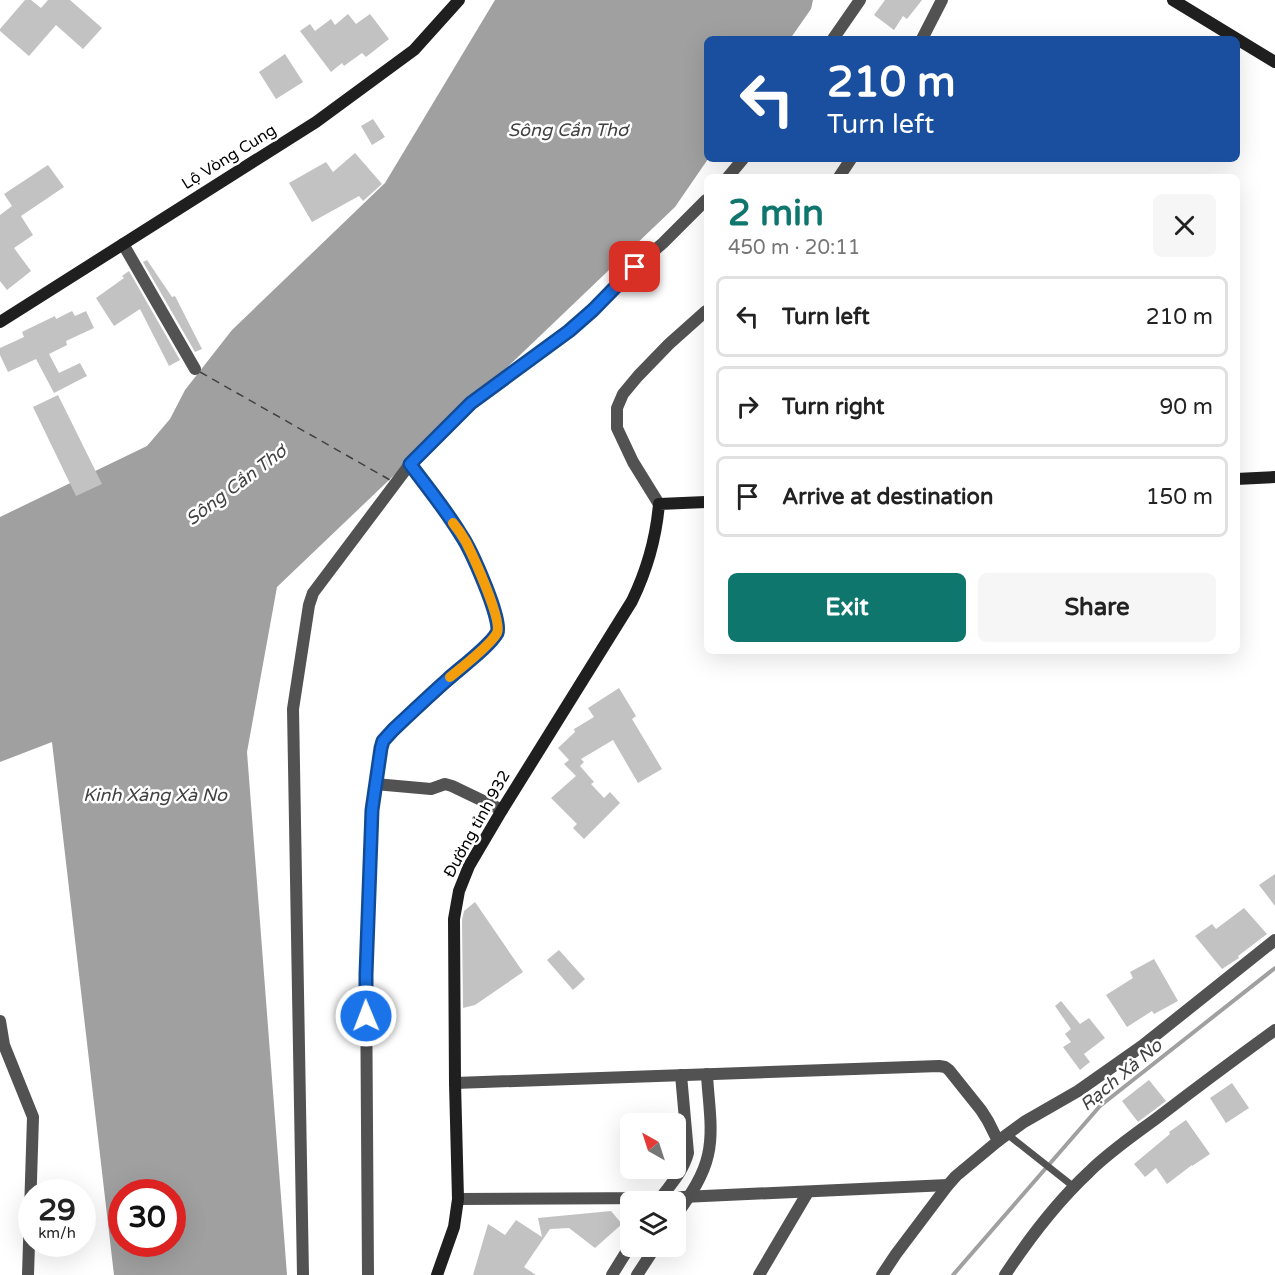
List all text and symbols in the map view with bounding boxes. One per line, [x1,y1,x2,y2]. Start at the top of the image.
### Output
text: 210 m [827,57,956,108]
icon: left [728,60,806,138]
text: Turn left [827,108,934,141]
water label: Sông Cần Thơ [508,119,630,141]
street label: Lộ Vòng Cung [178,120,280,194]
text: 2 min [728,192,824,235]
button: close [1153,194,1216,257]
text: 450 m · 20:11 [728,236,860,260]
pin [609,241,660,292]
icon: arrive [618,250,651,283]
icon: left [731,300,764,333]
text: Turn left [782,304,870,330]
text: 210 m [1146,304,1213,330]
icon: right [731,390,764,423]
text: Turn right [782,394,884,420]
text: 90 m [1159,394,1213,420]
water label: Sông Cần Thơ [181,439,292,530]
icon: arrive [731,480,764,513]
text: Arrive at destination [782,484,993,510]
text: 150 m [1146,484,1213,510]
button: Exit [728,573,966,642]
button: Share [978,573,1216,642]
street label: Đường tỉnh 932 [439,767,515,881]
water label: Kinh Xáng Xà No [83,784,228,806]
position arrow [334,984,398,1048]
water label: Rạch Xà No [1076,1034,1167,1116]
north arrow [620,1113,686,1179]
map controls [620,1113,686,1257]
speed limit sign: 30 [108,1179,186,1257]
button: layers [620,1191,686,1257]
text: 29 [38,1192,76,1229]
text: km/h [38,1224,76,1242]

